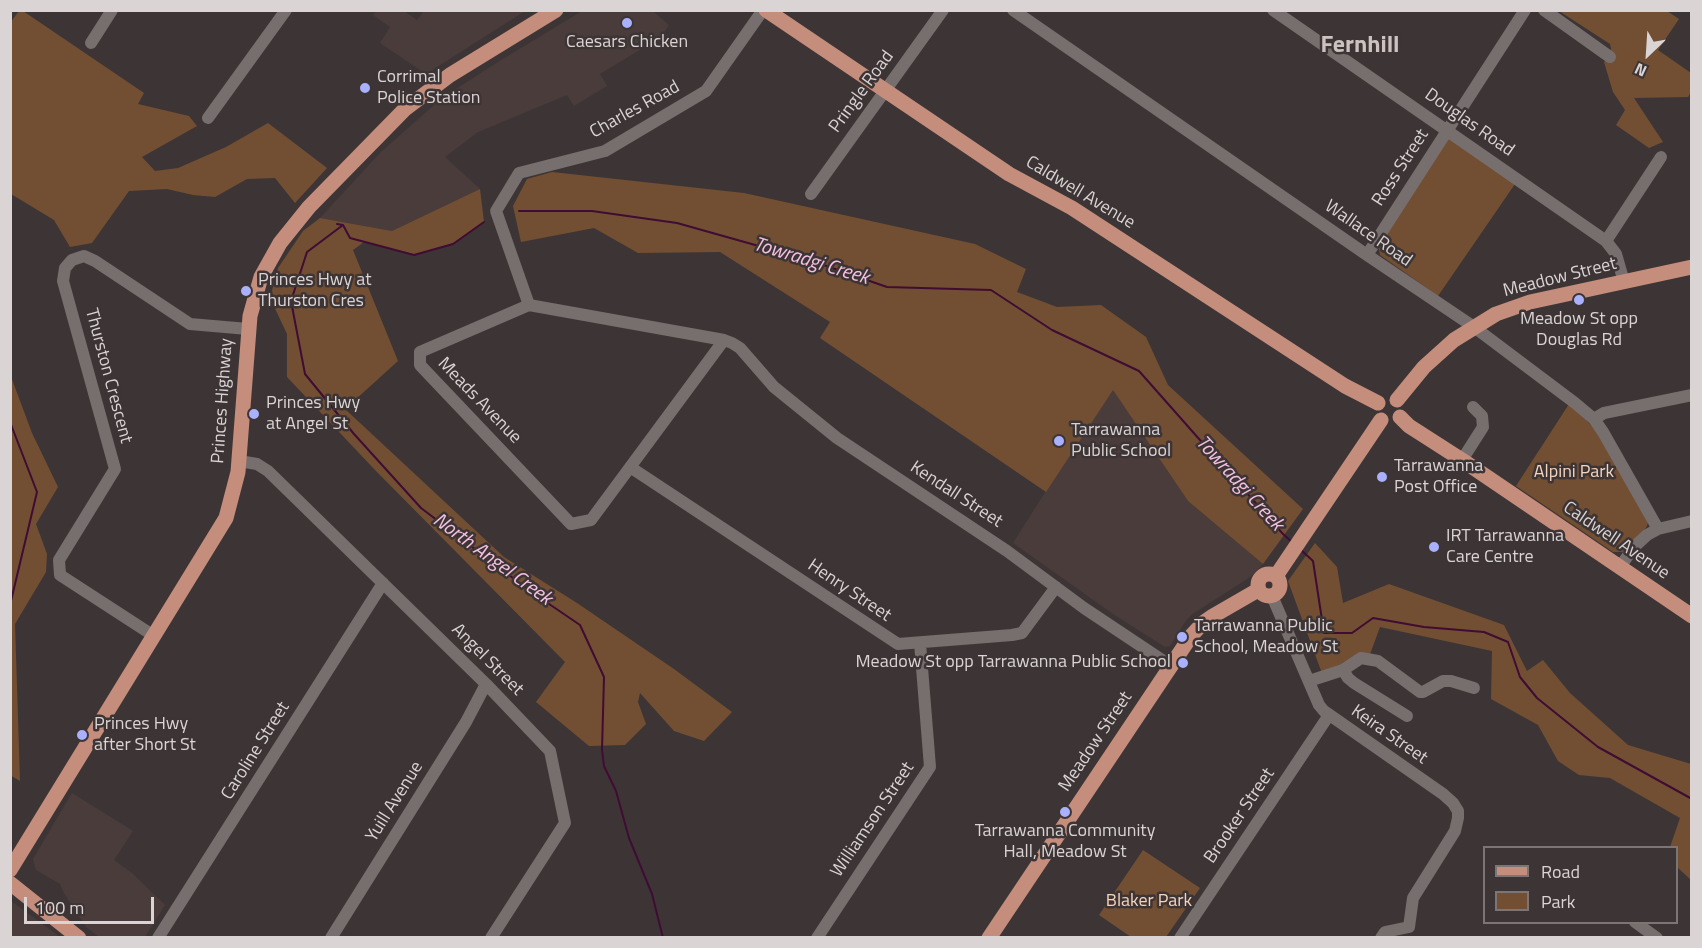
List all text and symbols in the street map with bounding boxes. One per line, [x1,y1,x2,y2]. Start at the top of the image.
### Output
marker: Caesars Chicken [620,16,634,30]
north arrow [1618,24,1678,84]
place label: Caesars Chicken [566,32,688,54]
district label: Fernhill [1320,32,1400,60]
street label: Pringle Road [825,47,899,137]
text: N [1630,57,1650,84]
place label: Corrimal Police Station [377,67,480,110]
street label: Charles Road [586,76,684,144]
marker: Corrimal Police Station [358,81,372,95]
street label: Douglas Road [1420,84,1518,162]
street label: Ross Street [1368,125,1434,211]
street label: Caldwell Avenue [1021,152,1139,234]
street label: Wallace Road [1320,196,1416,272]
water label: Towradgi Creek [750,233,872,291]
street label: Meadow Street [1501,253,1619,303]
place label: Princes Hwy at Thurston Cres [258,270,372,312]
marker: Princes Hwy at Thurston Cres [239,284,253,298]
marker: Meadow St opp Douglas Rd [1572,293,1586,307]
street label: Thurston Crescent [80,306,136,446]
place label: Meadow St opp Douglas Rd [1520,309,1638,352]
street label: Princes Highway [208,337,238,465]
street label: Meads Avenue [433,353,525,449]
place label: Princes Hwy at Angel St [266,393,360,436]
marker: Princes Hwy at Angel St [247,407,261,421]
place label: Tarrawanna Public School [1071,420,1171,462]
water label: Towradgi Creek [1190,432,1288,536]
marker: Tarrawanna Public School [1052,434,1066,448]
place label: Tarrawanna Post Office [1394,456,1483,498]
street label: Kendall Street [906,457,1006,533]
park label: Alpini Park [1534,462,1614,484]
marker: Tarrawanna Post Office [1375,470,1389,484]
street label: Caldwell Avenue [1559,497,1673,585]
water label: North Angel Creek [428,509,556,611]
place label: IRT Tarrawanna Care Centre [1446,526,1564,568]
marker: IRT Tarrawanna Care Centre [1427,540,1441,554]
street label: Henry Street [803,555,895,627]
place label: Tarrawanna Public School, Meadow St [1194,616,1338,658]
street label: Angel Street [446,619,528,701]
marker: Tarrawanna Public School, Meadow St [1175,630,1189,644]
place label: Meadow St opp Tarrawanna Public School [856,652,1171,674]
marker: Meadow St opp Tarrawanna Public School [1176,656,1190,670]
street label: Meadow Street [1055,688,1137,796]
street label: Caroline Street [217,698,295,804]
street label: Keira Street [1347,701,1431,769]
place label: Princes Hwy after Short St [94,714,196,756]
marker: Princes Hwy after Short St [75,728,89,742]
street label: Yuill Avenue [362,758,428,846]
street label: Williamson Street [827,758,919,882]
street label: Brooker Street [1200,764,1280,868]
marker: Tarrawanna Community Hall, Meadow St [1058,805,1072,819]
place label: Tarrawanna Community Hall, Meadow St [975,821,1155,864]
legend [1483,846,1678,924]
text: Road [1541,858,1580,885]
scale bar [27,885,158,923]
text: Park [1541,888,1575,915]
park label: Blaker Park [1106,891,1192,913]
text: 100 m [35,894,84,921]

